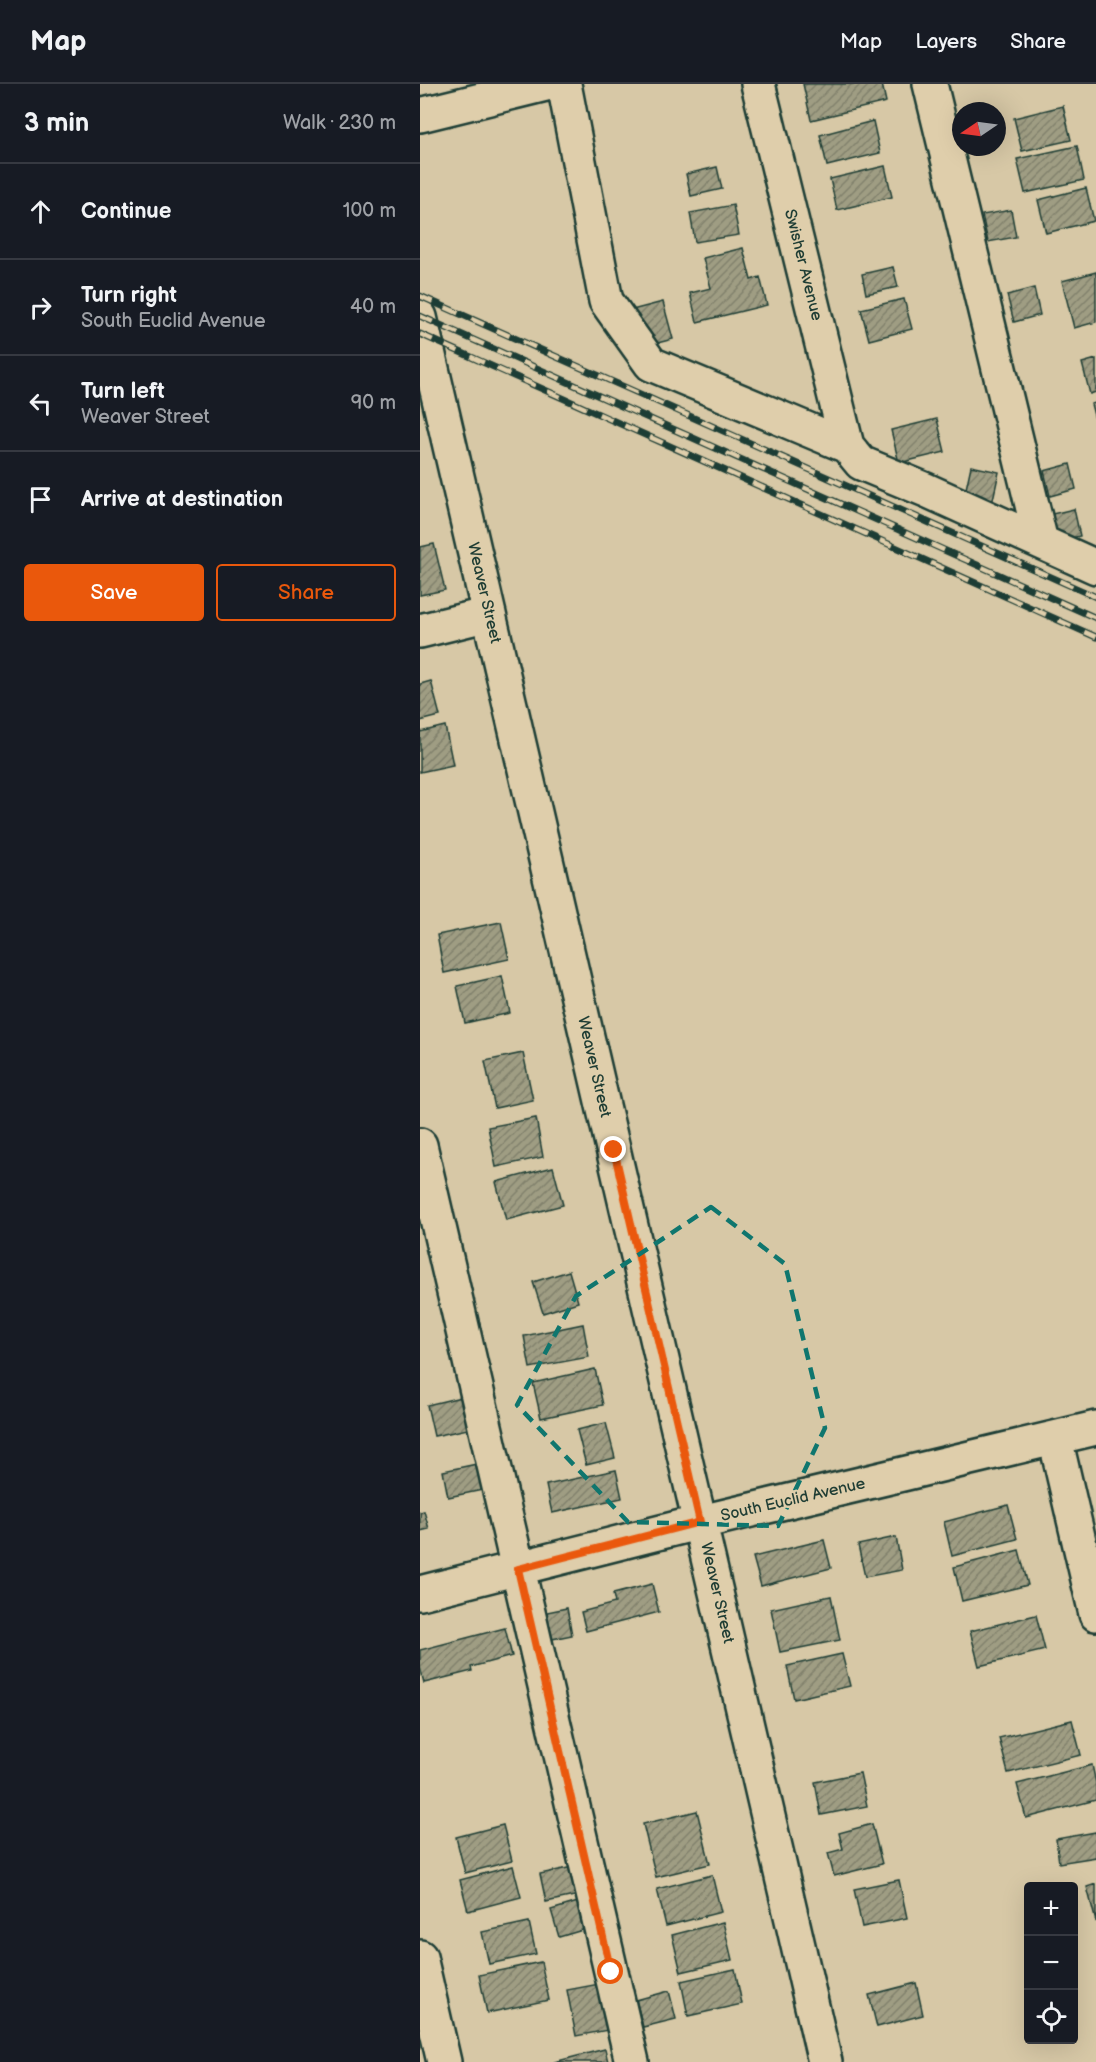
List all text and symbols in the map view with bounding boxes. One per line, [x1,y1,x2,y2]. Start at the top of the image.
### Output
text: Map [30,25,86,58]
text: Map [840,29,882,54]
text: Layers [915,29,977,54]
text: Share [1010,29,1066,54]
north arrow [952,102,1006,156]
text: 3 min [24,108,89,139]
text: Walk · 230 m [283,111,396,135]
icon: ahead [24,195,57,228]
text: Continue [81,198,171,225]
text: 100 m [343,199,396,223]
street label: Swisher Avenue [780,207,826,323]
text: Turn right [81,282,177,309]
icon: right [24,291,57,324]
text: 40 m [350,295,396,319]
text: South Euclid Avenue [81,309,266,333]
text: Turn left [81,378,165,405]
icon: left [24,387,57,420]
text: 90 m [351,391,396,415]
text: Weaver Street [81,405,210,429]
icon: arrive [24,483,57,516]
text: Arrive at destination [81,486,283,513]
street label: Weaver Street [463,541,505,645]
button: Save [24,564,204,621]
button: Share [216,564,396,621]
street label: Weaver Street [573,1015,615,1119]
route end [600,1136,626,1162]
street label: South Euclid Avenue [719,1474,868,1526]
street label: Weaver Street [696,1541,738,1645]
map controls [1024,1882,1078,2044]
button: + [1024,1882,1078,1936]
button: − [1024,1936,1078,1990]
route start [597,1958,623,1984]
button: locate [1024,1990,1078,2044]

